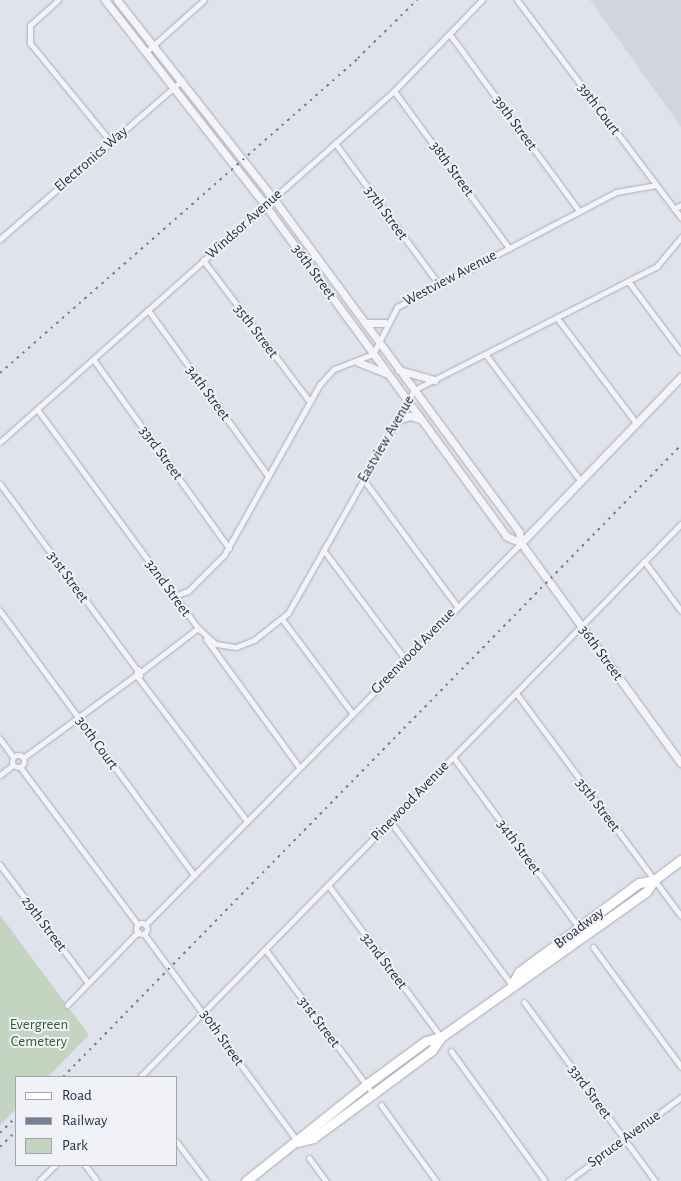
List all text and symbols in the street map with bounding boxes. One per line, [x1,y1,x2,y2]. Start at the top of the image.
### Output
street label: 39th Court [574,80,624,138]
street label: 39th Street [489,92,541,154]
street label: Electronics Way [51,122,131,196]
street label: 38th Street [426,138,478,200]
street label: 37th Street [360,182,412,244]
street label: Windsor Avenue [202,185,286,263]
street label: 36th Street [288,241,340,303]
street label: Westview Avenue [400,246,500,310]
street label: 35th Street [230,300,282,362]
street label: 34th Street [182,362,234,424]
street label: Eastview Avenue [354,392,418,486]
street label: 33rd Street [135,422,187,484]
street label: 31st Street [43,548,93,606]
street label: 32nd Street [141,556,195,620]
street label: Greenwood Avenue [367,604,459,698]
street label: 36th Street [575,622,627,684]
street label: 30th Court [72,713,122,773]
street label: Pinewood Avenue [367,757,453,845]
street label: 35th Street [572,774,624,836]
street label: 34th Street [493,816,545,878]
street label: 29th Street [17,893,71,955]
street label: Broadway [551,903,607,953]
street label: 32nd Street [357,929,411,993]
street label: 31st Street [294,993,344,1051]
street label: 30th Street [196,1006,248,1070]
park label: Evergreen Cemetery [10,1015,68,1050]
street label: 33rd Street [564,1061,616,1123]
legend [15,1076,178,1166]
text: Road [62,1088,92,1103]
street label: Spruce Avenue [584,1106,664,1172]
text: Railway [62,1113,107,1128]
text: Park [62,1138,88,1153]

